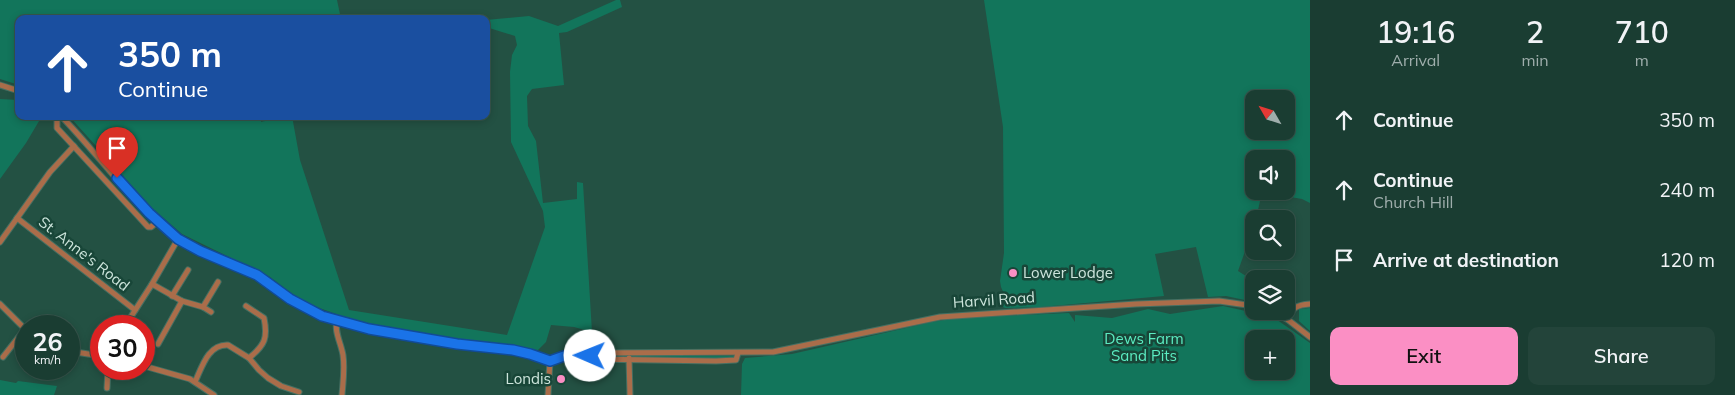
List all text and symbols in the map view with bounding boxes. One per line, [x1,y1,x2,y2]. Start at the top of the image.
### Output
text: 19:16 [1376,13,1455,51]
text: 2 [1526,13,1544,51]
text: 710 [1615,13,1669,51]
text: 350 m [118,32,222,76]
icon: ahead [35,35,100,100]
text: Arrival [1391,50,1440,70]
text: min [1521,50,1549,70]
text: m [1635,50,1649,70]
text: Continue [118,75,208,103]
north arrow [1245,90,1295,140]
map controls [1245,90,1295,380]
icon: ahead [1330,106,1358,134]
text: Continue [1373,108,1453,132]
text: 350 m [1659,108,1715,132]
pin [96,127,138,178]
icon: arrive [103,134,131,162]
button: sound [1245,150,1295,200]
text: Continue [1373,168,1453,192]
icon: ahead [1330,176,1358,204]
text: 240 m [1659,178,1715,202]
text: Church Hill [1373,192,1453,212]
button: search [1245,210,1295,260]
street label: St. Anne's Road [35,212,134,295]
icon: arrive [1330,246,1358,274]
text: Arrive at destination [1373,248,1559,272]
text: 120 m [1659,248,1715,272]
place label: Lower Lodge [1023,263,1113,282]
marker: Lower Lodge [1007,267,1019,279]
button: layers [1245,270,1295,320]
street label: Harvil Road [952,287,1036,312]
speed limit sign: 30 [90,315,155,380]
text: 26 [32,326,63,357]
button: Exit [1330,327,1518,385]
button: Share [1528,327,1715,385]
position arrow [563,329,615,381]
park label: Dews Farm Sand Pits [1104,329,1184,365]
button: + [1245,330,1295,380]
text: km/h [34,352,61,367]
place label: Londis [506,369,551,388]
marker: Londis [555,373,567,385]

